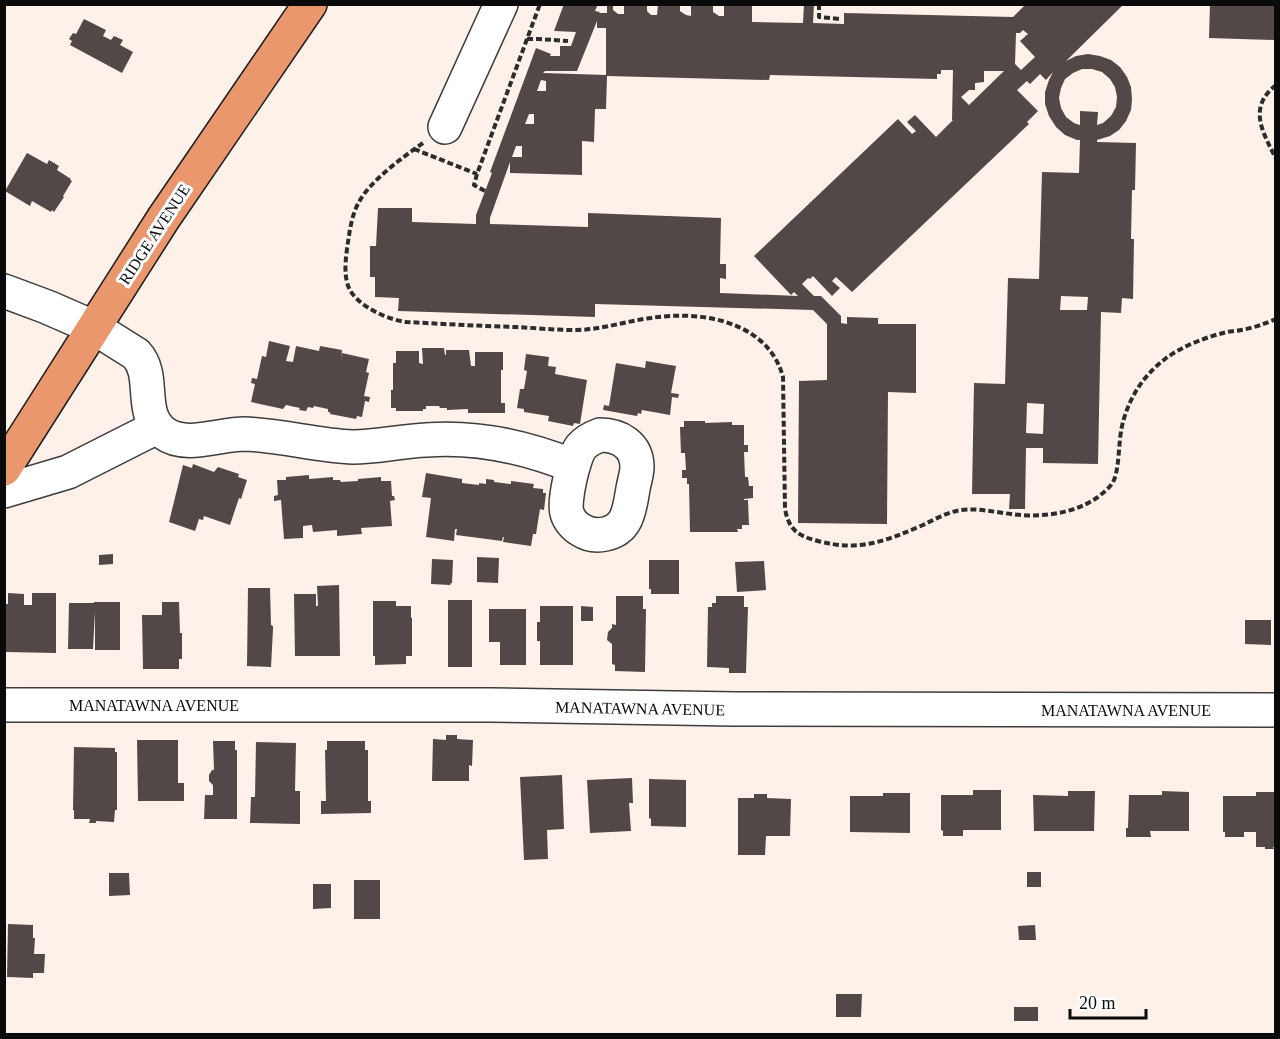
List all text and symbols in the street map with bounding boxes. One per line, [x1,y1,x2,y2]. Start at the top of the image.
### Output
street label: RIDGE AVENUE [116,181,193,287]
street label: MANATAWNA AVENUE [69,697,239,714]
street label: MANATAWNA AVENUE [555,699,725,718]
street label: MANATAWNA AVENUE [1041,702,1211,719]
scale bar [1070,982,1146,1020]
text: 20 m [1079,993,1116,1013]

